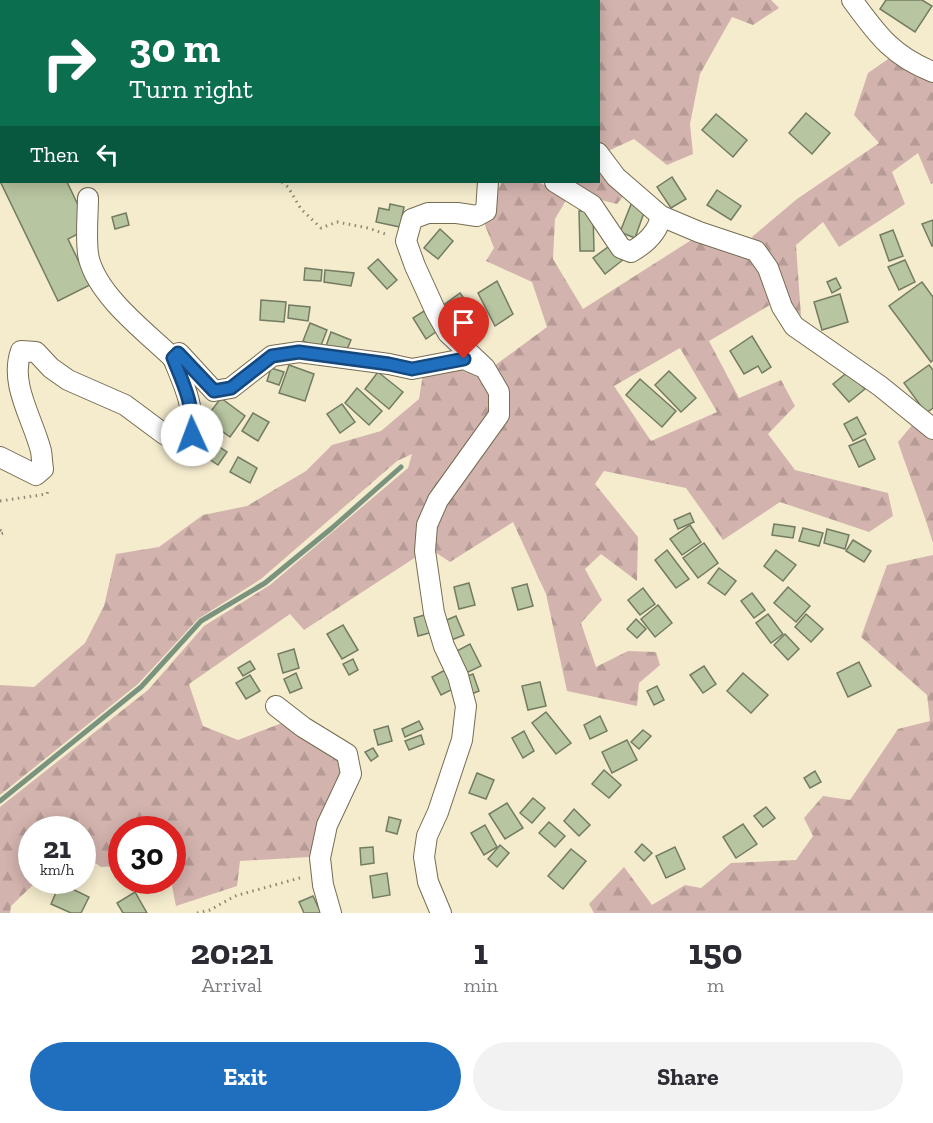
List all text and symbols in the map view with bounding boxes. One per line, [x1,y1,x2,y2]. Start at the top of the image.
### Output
text: 30 m [129,22,220,73]
icon: right [30,24,108,102]
text: Turn right [129,73,253,105]
icon: left [91,138,124,171]
text: Then [30,141,79,168]
pin [438,297,489,359]
icon: arrive [447,306,480,339]
position arrow [160,403,224,467]
speed limit sign: 30 [108,816,186,894]
text: 21 [43,830,71,866]
text: km/h [40,861,74,879]
text: 20:21 [190,930,273,973]
text: 1 [474,930,488,973]
text: 150 [688,930,743,973]
text: Arrival [202,973,262,997]
text: min [464,973,498,997]
text: m [707,973,724,997]
button: Exit [30,1042,461,1111]
button: Share [473,1042,903,1111]

